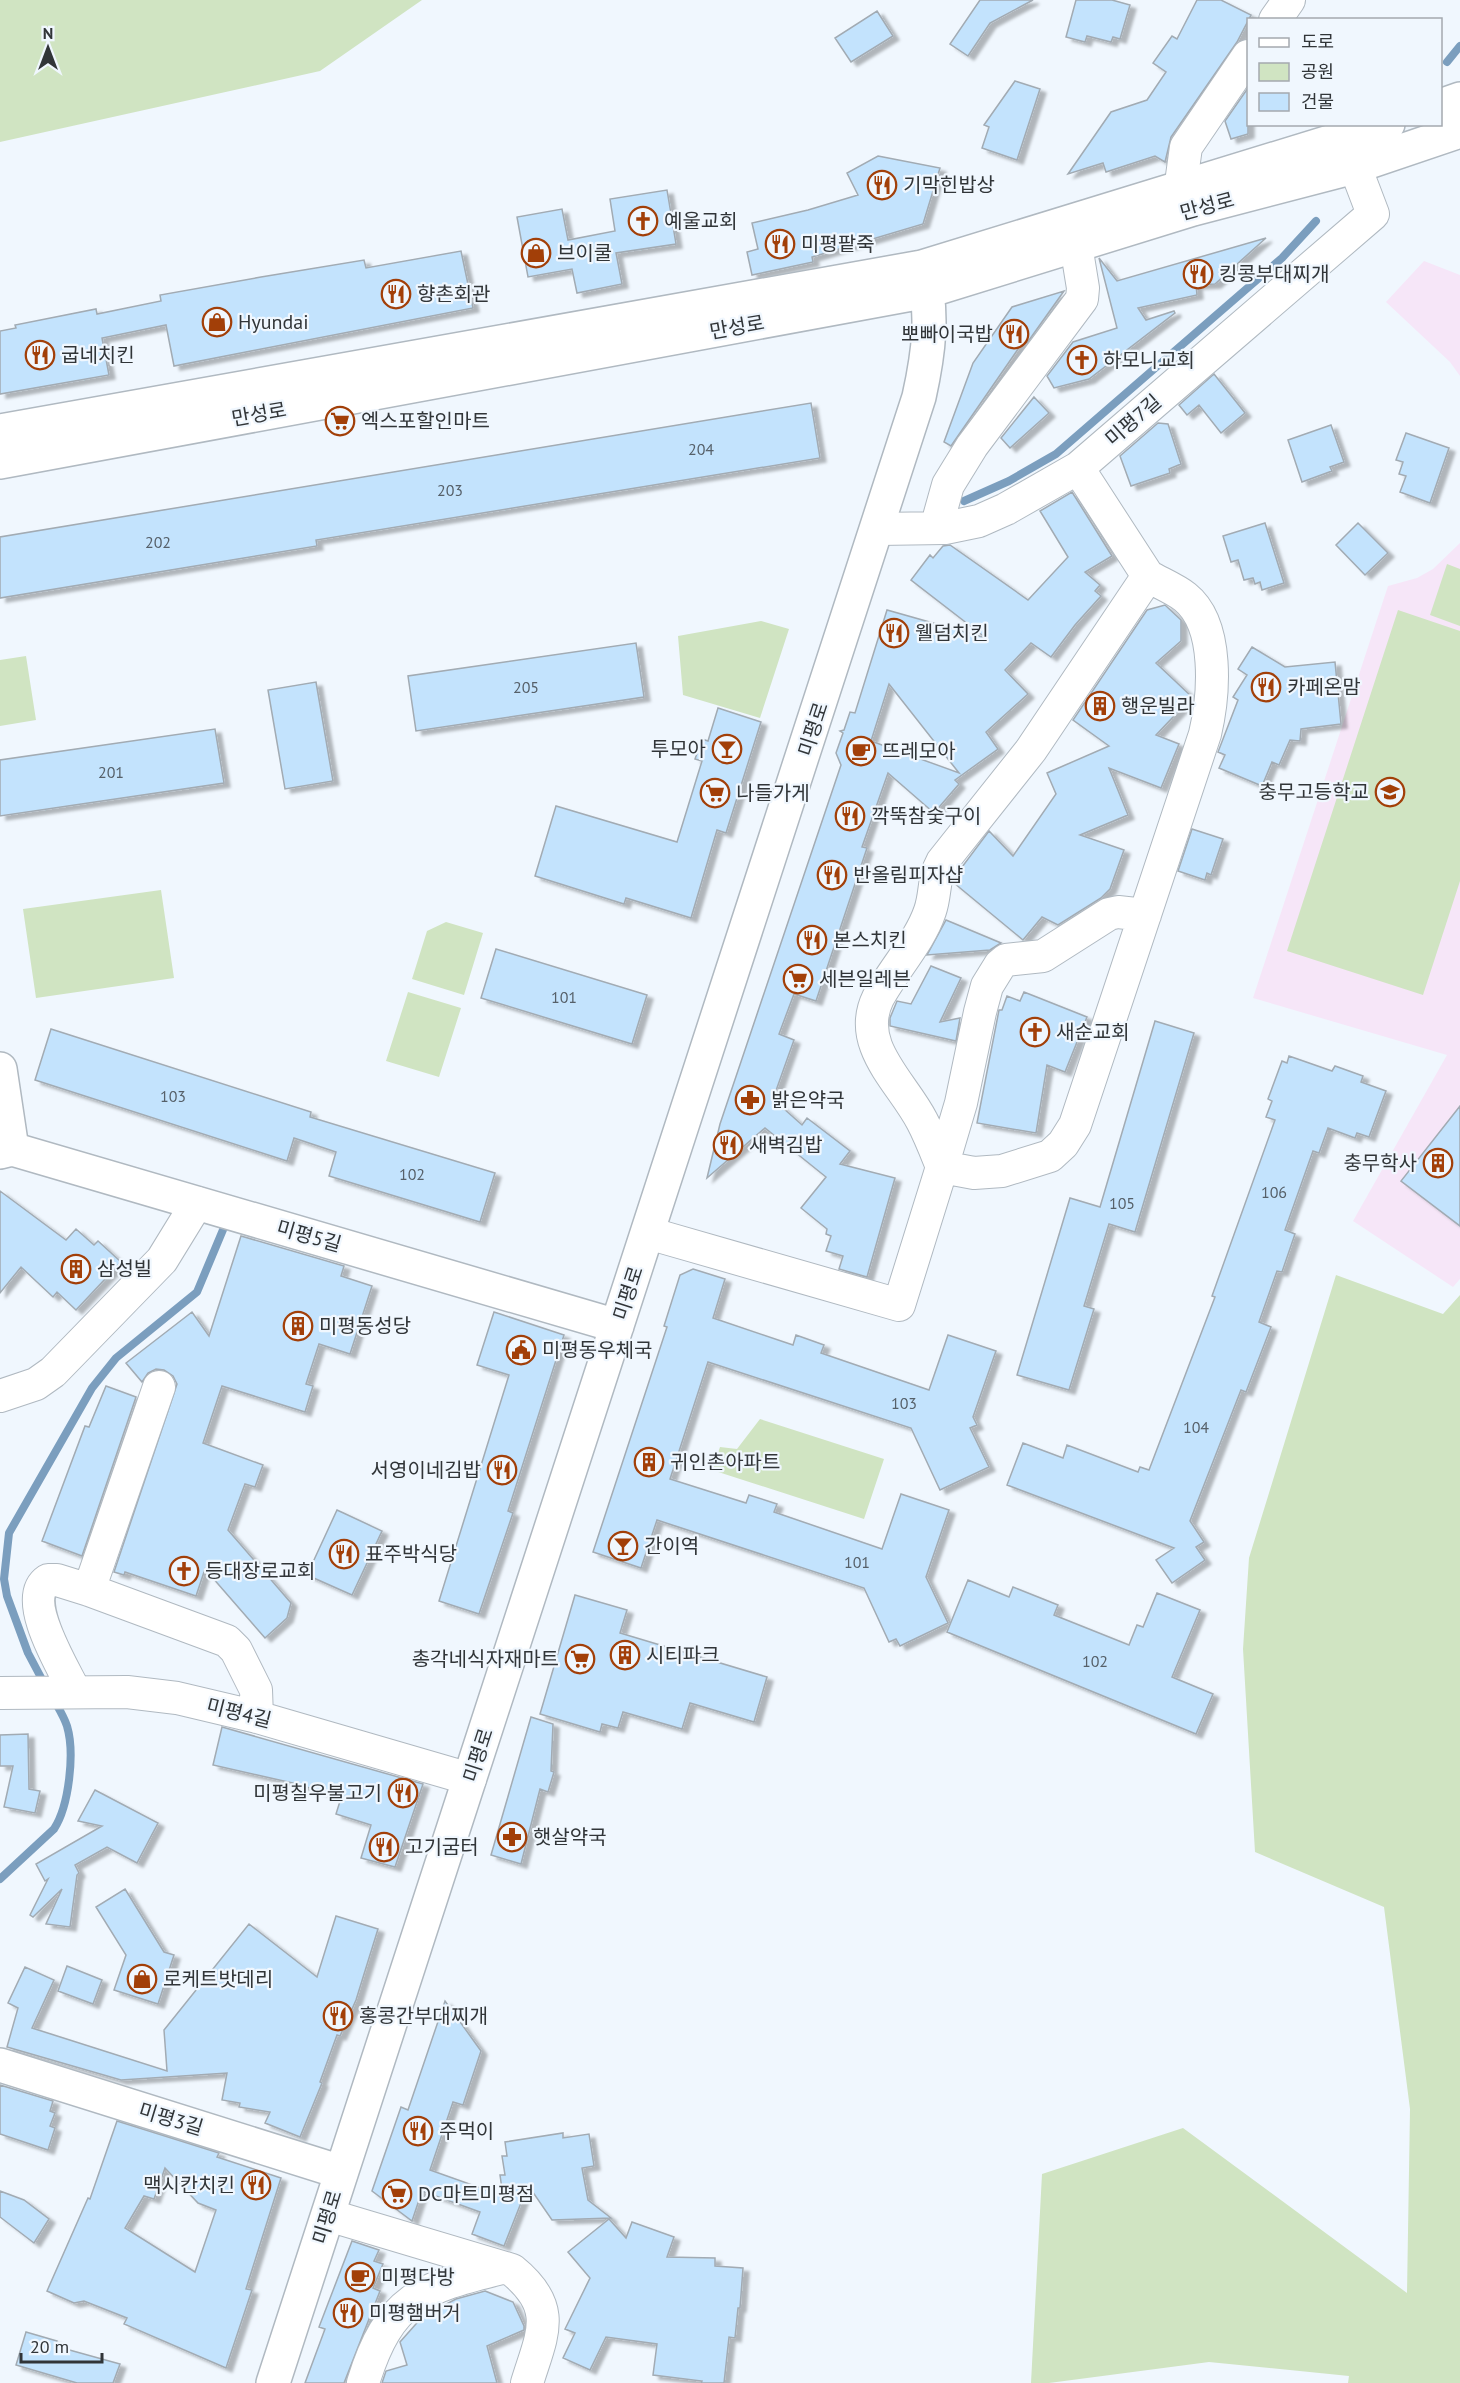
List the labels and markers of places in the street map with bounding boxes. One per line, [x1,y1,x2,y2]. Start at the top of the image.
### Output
restaurant icon: 기막힌밥상 [866,169,898,201]
place label: 기막힌밥상 [903,172,995,198]
church icon: 예울교회 [627,205,659,237]
place label: 예울교회 [664,208,738,234]
restaurant icon: 미평팥죽 [764,228,796,260]
place label: 미평팥죽 [801,231,875,257]
shop icon: 브이쿨 [520,237,552,269]
place label: 브이쿨 [557,240,612,266]
restaurant icon: 킹콩부대찌개 [1182,258,1214,290]
place label: 킹콩부대찌개 [1219,261,1329,287]
restaurant icon: 향촌회관 [380,278,412,310]
place label: 향촌회관 [417,281,491,307]
shop icon: Hyundai [201,306,233,338]
place label: Hyundai [238,309,309,335]
restaurant icon: 뽀빠이국밥 [998,318,1030,350]
place label: 뽀빠이국밥 [901,321,993,347]
restaurant icon: 굽네치킨 [24,339,56,371]
place label: 굽네치킨 [61,342,135,368]
church icon: 하모니교회 [1066,344,1098,376]
place label: 하모니교회 [1103,347,1195,373]
supermarket icon: 엑스포할인마트 [324,405,356,437]
place label: 엑스포할인마트 [361,408,490,434]
restaurant icon: 웰덤치킨 [878,617,910,649]
place label: 웰덤치킨 [915,620,989,646]
restaurant icon: 카페온맘 [1250,671,1282,703]
place label: 카페온맘 [1287,674,1361,700]
building icon: 행운빌라 [1084,690,1116,722]
place label: 행운빌라 [1121,693,1195,719]
bar icon: 투모아 [711,733,743,765]
cafe icon: 뜨레모아 [845,735,877,767]
place label: 투모아 [651,736,706,762]
place label: 뜨레모아 [882,738,956,764]
school or university icon: 충무고등학교 [1374,776,1406,808]
supermarket icon: 나들가게 [699,777,731,809]
place label: 충무고등학교 [1259,779,1369,805]
place label: 나들가게 [736,780,810,806]
restaurant icon: 깍뚝참숯구이 [834,800,866,832]
place label: 깍뚝참숯구이 [871,803,981,829]
restaurant icon: 반올림피자샵 [816,859,848,891]
place label: 반올림피자샵 [853,862,963,888]
restaurant icon: 본스치킨 [796,924,828,956]
place label: 본스치킨 [833,927,907,953]
supermarket icon: 세븐일레븐 [782,963,814,995]
place label: 세븐일레븐 [819,966,911,992]
church icon: 새순교회 [1019,1016,1051,1048]
place label: 새순교회 [1056,1019,1130,1045]
pharmacy icon: 밝은약국 [734,1084,766,1116]
place label: 밝은약국 [771,1087,845,1113]
restaurant icon: 새벽김밥 [712,1129,744,1161]
place label: 새벽김밥 [749,1132,823,1158]
building icon: 충무학사 [1422,1147,1454,1179]
place label: 충무학사 [1343,1150,1417,1176]
building icon: 삼성빌 [60,1253,92,1285]
place label: 삼성빌 [97,1256,152,1282]
building icon: 미평동성당 [282,1310,314,1342]
place label: 미평동성당 [319,1313,411,1339]
public building icon: 미평동우체국 [505,1334,537,1366]
place label: 미평동우체국 [542,1337,652,1363]
building icon: 귀인촌아파트 [633,1446,665,1478]
place label: 귀인촌아파트 [670,1449,780,1475]
restaurant icon: 서영이네김밥 [486,1454,518,1486]
place label: 서영이네김밥 [371,1457,481,1483]
bar icon: 간이역 [607,1530,639,1562]
place label: 간이역 [644,1533,699,1559]
restaurant icon: 표주박식당 [328,1538,360,1570]
place label: 표주박식당 [365,1541,457,1567]
church icon: 등대장로교회 [168,1555,200,1587]
place label: 등대장로교회 [205,1558,315,1584]
building icon: 시티파크 [609,1639,641,1671]
place label: 시티파크 [646,1642,720,1668]
supermarket icon: 총각네식자재마트 [564,1643,596,1675]
place label: 총각네식자재마트 [412,1646,559,1672]
restaurant icon: 미평칠우불고기 [387,1777,419,1809]
place label: 미평칠우불고기 [253,1780,382,1806]
pharmacy icon: 햇살약국 [496,1821,528,1853]
place label: 햇살약국 [533,1824,607,1850]
restaurant icon: 고기굼터 [368,1831,400,1863]
place label: 고기굼터 [405,1834,479,1860]
shop icon: 로케트밧데리 [126,1963,158,1995]
place label: 로케트밧데리 [163,1966,273,1992]
restaurant icon: 홍콩간부대찌개 [322,2000,354,2032]
place label: 홍콩간부대찌개 [359,2003,488,2029]
restaurant icon: 주먹이 [402,2115,434,2147]
place label: 주먹이 [439,2118,494,2144]
restaurant icon: 맥시칸치킨 [240,2169,272,2201]
place label: 맥시칸치킨 [143,2172,235,2198]
supermarket icon: DC마트미평점 [381,2178,413,2210]
place label: DC마트미평점 [418,2181,535,2207]
cafe icon: 미평다방 [344,2261,376,2293]
place label: 미평다방 [381,2264,455,2290]
restaurant icon: 미평햄버거 [332,2297,364,2329]
place label: 미평햄버거 [369,2300,461,2326]

